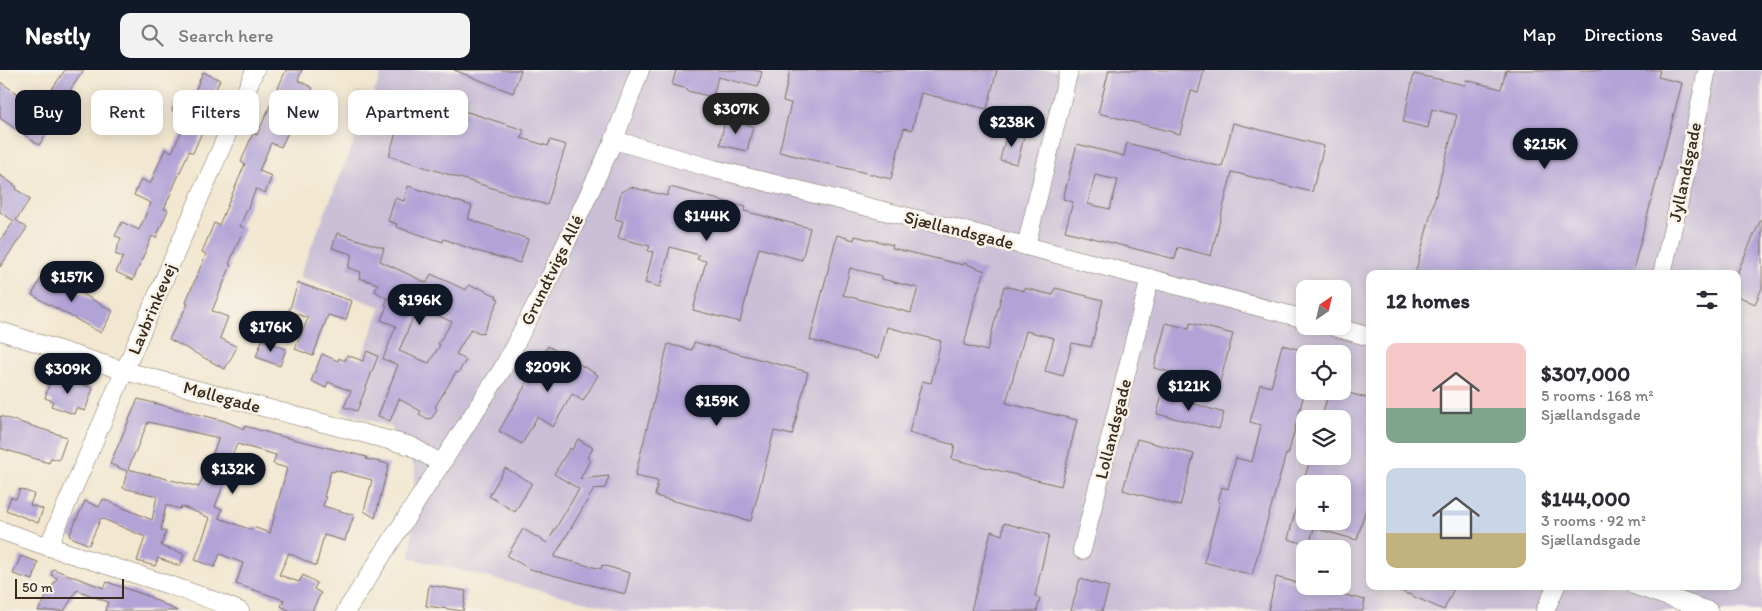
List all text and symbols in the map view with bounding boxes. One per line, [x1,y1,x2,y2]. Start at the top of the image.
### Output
search box [120,13,470,58]
text: Nestly [25,21,90,50]
icon: search [138,21,166,49]
text: Search here [178,24,274,47]
text: Map [1523,24,1556,46]
text: Directions [1584,24,1663,46]
text: Saved [1691,24,1737,46]
chip: Buy [15,90,81,135]
chip: Rent [91,90,163,135]
chip: Filters [173,90,259,135]
chip: New [269,90,338,135]
chip: Apartment [348,90,468,135]
pin: $307K [701,92,771,135]
text: $307K [714,99,758,118]
pin: $238K [977,106,1047,148]
text: $238K [990,112,1034,131]
street label: Jyllandsgade [1664,120,1706,224]
pin: $215K [1510,128,1580,170]
text: $215K [1524,134,1566,153]
pin: $144K [672,200,742,242]
text: $144K [685,206,730,225]
street label: Sjællandsgade [902,206,1016,254]
street label: Grundtvigs Allé [516,211,588,329]
pin: $157K [37,260,107,303]
street label: Lavbrinkevej [123,260,181,358]
text: $157K [51,267,93,286]
north arrow [1296,280,1351,335]
map controls [1296,280,1351,595]
pin: $196K [385,284,455,326]
icon: filters [1693,286,1721,314]
text: 12 homes [1386,288,1470,313]
text: $196K [399,290,441,309]
pin: $176K [236,310,306,353]
text: $176K [250,317,292,336]
button: locate [1296,345,1351,400]
pin: $209K [513,350,583,393]
pin: $309K [33,352,103,395]
text: $209K [526,357,570,376]
text: $309K [45,359,91,378]
text: $307,000 [1541,361,1630,386]
icon: home [1426,363,1486,423]
pin: $121K [1154,370,1224,412]
street label: Møllegade [181,376,263,418]
text: $121K [1168,376,1210,395]
street label: Lollandsgade [1090,377,1136,481]
pin: $159K [682,384,752,427]
text: 5 rooms · 168 m² [1541,386,1654,405]
text: $159K [696,391,738,410]
text: Sjællandsgade [1541,405,1641,424]
button: layers [1296,410,1351,465]
pin: $132K [198,452,268,495]
text: $132K [212,459,254,478]
button: + [1296,475,1351,530]
text: $144,000 [1541,486,1630,511]
icon: home [1426,488,1486,548]
text: 3 rooms · 92 m² [1541,511,1646,530]
text: Sjællandsgade [1541,530,1641,549]
button: − [1296,540,1351,595]
scale bar [15,576,124,599]
text: 50 m [22,579,53,596]

